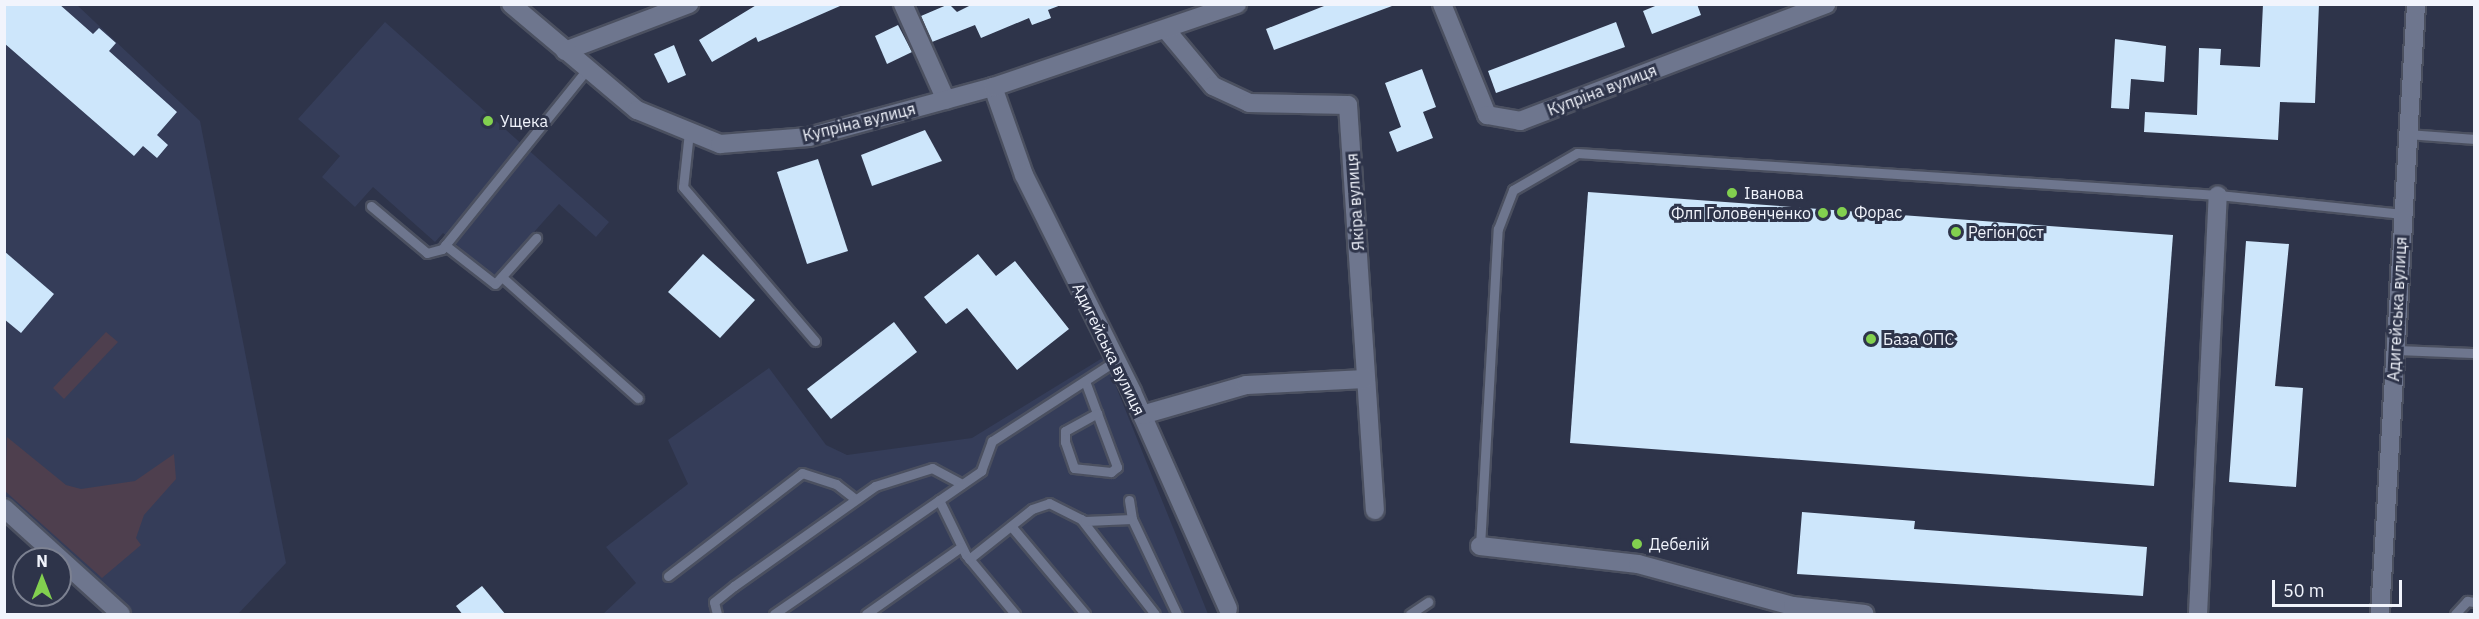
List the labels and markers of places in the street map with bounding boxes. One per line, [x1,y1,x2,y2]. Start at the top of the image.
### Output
place label: Ущека [500,111,548,131]
marker: Ущека [481,114,495,128]
place label: Іванова [1744,183,1804,203]
marker: Іванова [1725,186,1739,200]
place label: Форас [1854,202,1902,222]
place label: Флп Головенченко [1671,203,1811,223]
marker: Форас [1835,205,1849,219]
marker: Флп Головенченко [1816,206,1830,220]
place label: Регіон ост [1968,222,2044,242]
marker: Регіон ост [1949,225,1963,239]
place label: База ОПС [1883,329,1954,349]
marker: База ОПС [1864,332,1878,346]
place label: Дебелій [1649,534,1710,554]
marker: Дебелій [1630,537,1644,551]

